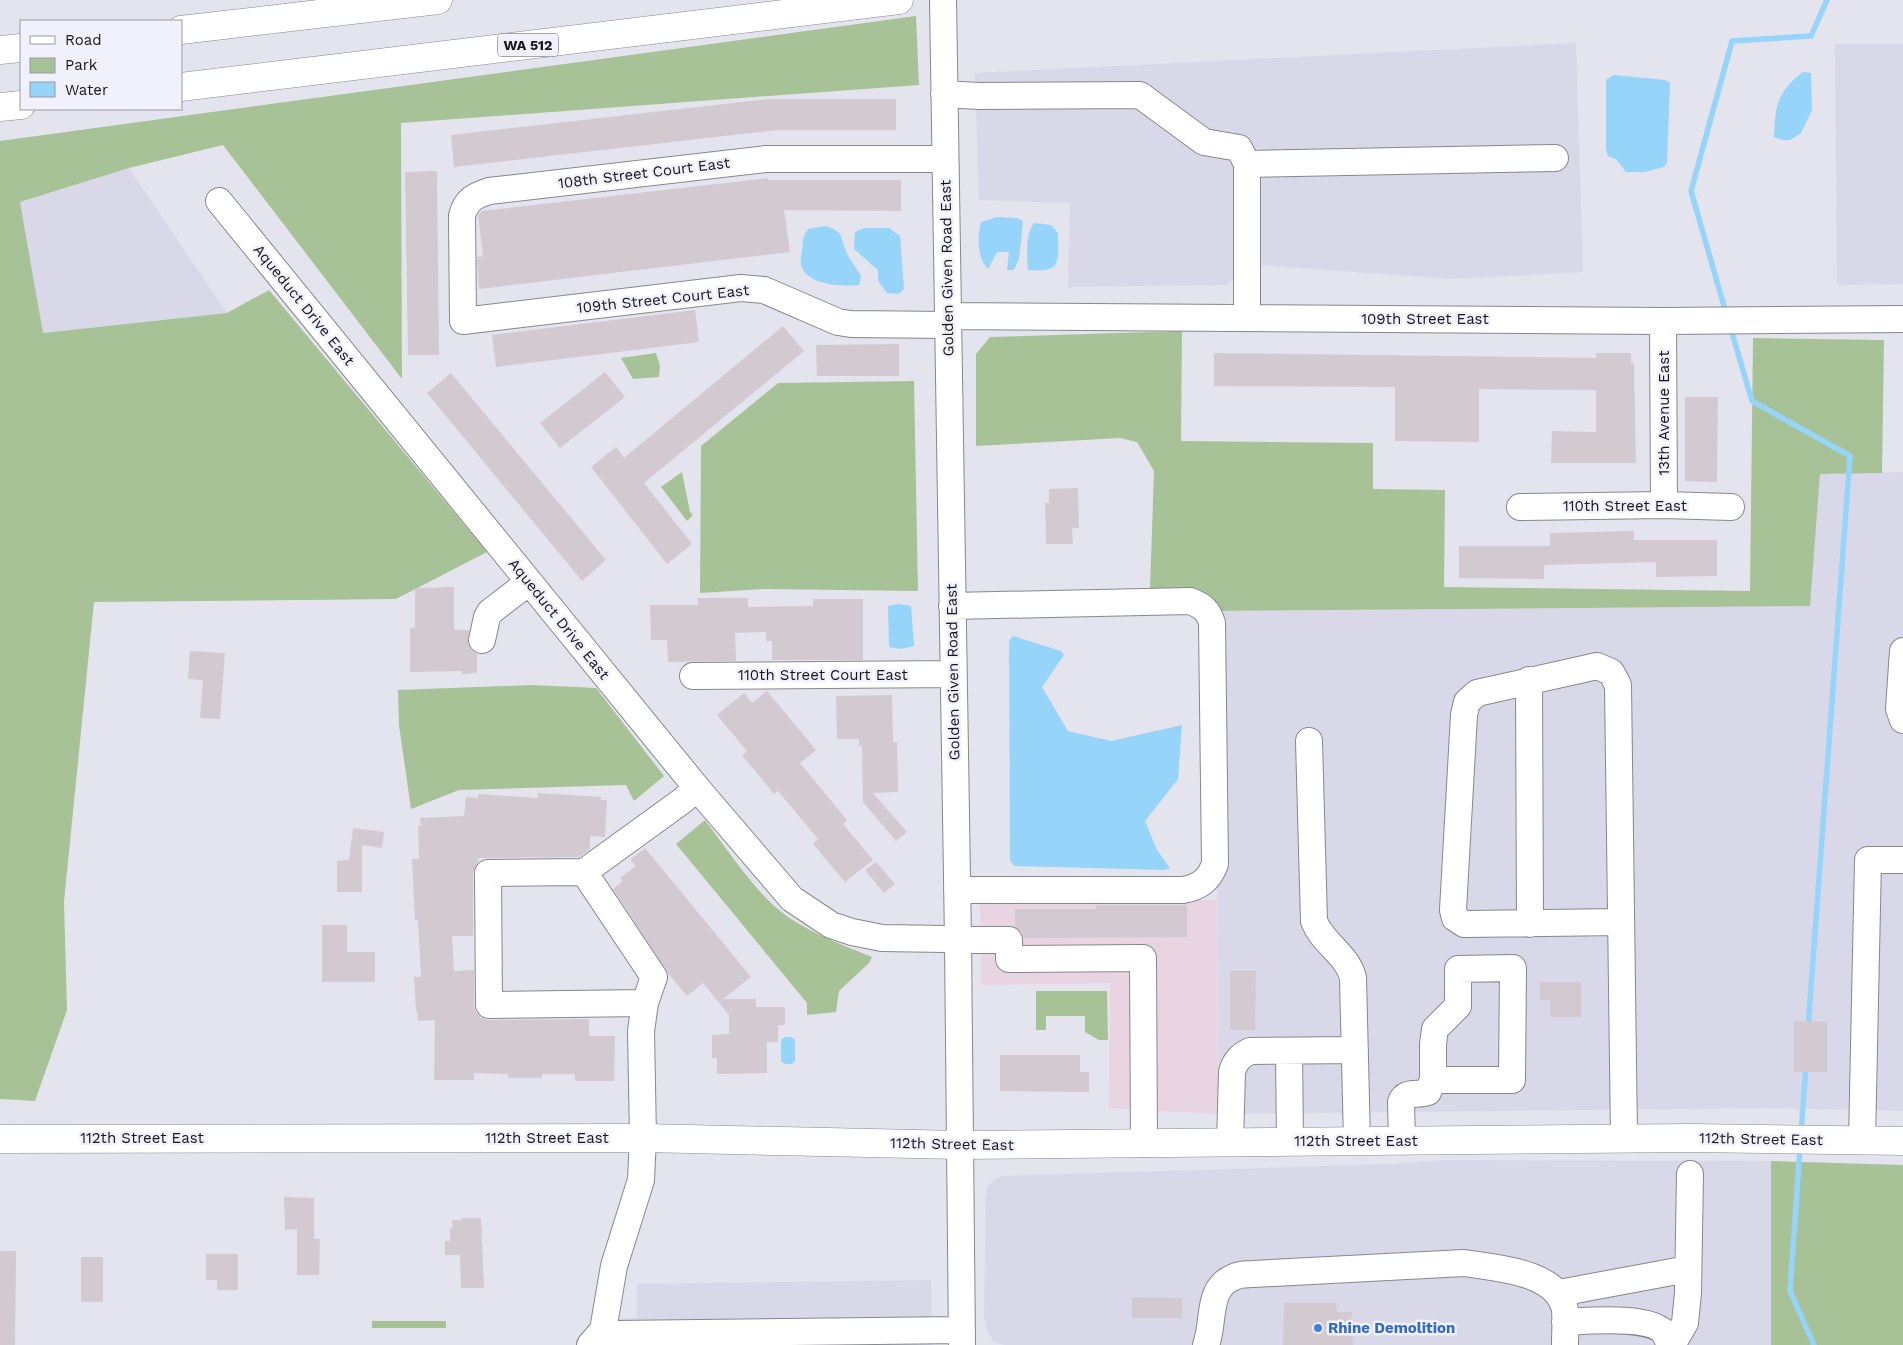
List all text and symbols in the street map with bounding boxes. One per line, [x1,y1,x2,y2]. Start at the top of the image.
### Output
legend [20,20,182,110]
text: Road [65,31,102,49]
road number: WA 512 [498,34,558,56]
text: Park [65,56,98,74]
text: Water [65,81,108,99]
street label: 108th Street Court East [557,153,732,192]
street label: Golden Given Road East [936,179,958,356]
street label: Aqueduct Drive East [250,241,359,370]
street label: 109th Street Court East [576,281,751,317]
street label: 109th Street East [1361,310,1490,328]
street label: 13th Avenue East [1655,350,1673,476]
street label: 110th Street East [1563,497,1688,515]
street label: Aqueduct Drive East [505,555,614,684]
street label: Golden Given Road East [942,583,964,760]
street label: 110th Street Court East [738,666,909,684]
street label: 112th Street East [80,1129,205,1147]
street label: 112th Street East [485,1129,610,1147]
street label: 112th Street East [1699,1129,1824,1149]
street label: 112th Street East [1294,1132,1419,1150]
street label: 112th Street East [890,1134,1015,1154]
place label: Rhine Demolition [1328,1319,1455,1337]
marker: Rhine Demolition [1312,1322,1324,1334]

